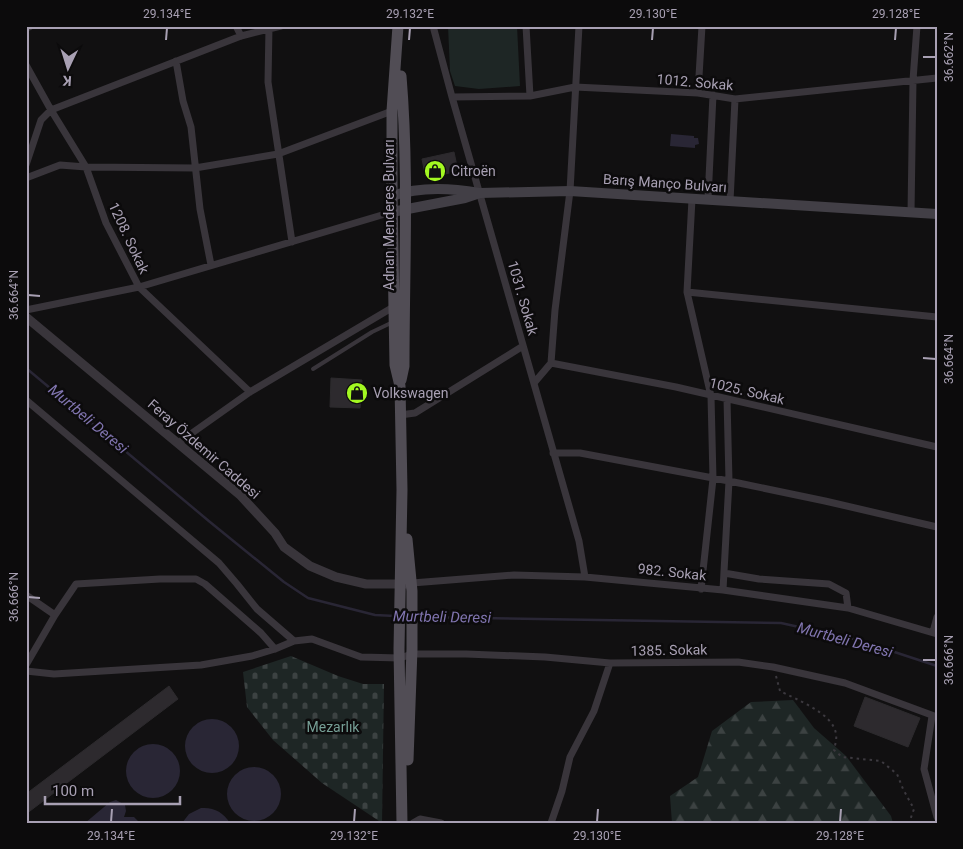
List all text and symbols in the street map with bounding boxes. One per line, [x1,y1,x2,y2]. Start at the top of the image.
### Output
text: 29.134°E [143,7,191,21]
text: 29.132°E [386,7,434,21]
text: 29.130°E [629,7,677,21]
text: 29.128°E [872,7,920,21]
text: 36.662°N [942,32,956,82]
north arrow [42,42,92,92]
street label: 1012. Sokak [656,71,735,93]
text: K [62,73,72,89]
street label: Adnan Menderes Bulvarı [381,139,397,291]
shop icon: Citroën [423,159,447,183]
place label: Citroën [451,163,496,179]
street label: Barış Manço Bulvarı [603,171,727,195]
street label: 1208. Sokak [106,200,153,277]
street label: 1031. Sokak [505,259,542,338]
text: 36.664°N [7,270,21,320]
text: 36.664°N [942,334,956,384]
street label: 1025. Sokak [708,375,787,408]
water label: Murtbeli Deresi [45,381,132,458]
shop icon: Volkswagen [345,381,369,405]
place label: Volkswagen [373,385,448,401]
street label: Feray Özdemir Caddesi [145,396,263,502]
street label: 982. Sokak [637,560,708,584]
text: 36.666°N [7,572,21,622]
water label: Murtbeli Deresi [393,607,492,627]
water label: Murtbeli Deresi [795,619,895,662]
text: 36.666°N [942,635,956,685]
street label: 1385. Sokak [630,641,708,659]
park label: Mezarlık [307,719,360,735]
scale bar [45,774,180,806]
text: 100 m [52,782,94,800]
text: 29.134°E [87,829,135,843]
text: 29.132°E [330,829,378,843]
text: 29.130°E [573,829,621,843]
text: 29.128°E [816,829,864,843]

